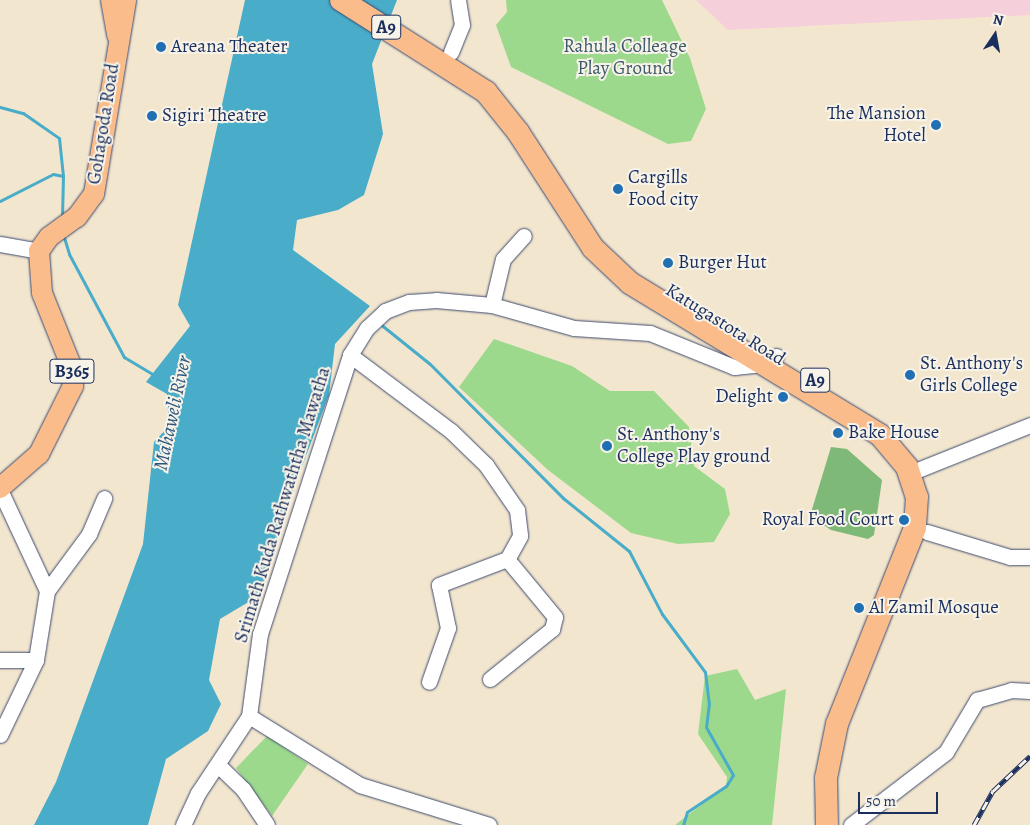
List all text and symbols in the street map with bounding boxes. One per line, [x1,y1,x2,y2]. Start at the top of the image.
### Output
text: N [991,9,1005,30]
north arrow [970,10,1020,60]
road number: A9 [371,12,401,42]
place label: Areana Theater [171,36,287,58]
park label: Rahula Colleage Play Ground [563,36,687,80]
marker: Areana Theater [155,41,167,53]
street label: Gohagoda Road [83,62,125,186]
place label: The Mansion Hotel [827,103,926,147]
place label: Sigiri Theatre [162,105,267,127]
marker: Sigiri Theatre [146,110,158,122]
marker: The Mansion Hotel [930,119,942,131]
place label: Cargills Food city [628,167,698,211]
marker: Cargills Food city [612,183,624,195]
place label: Burger Hut [678,252,767,274]
marker: Burger Hut [662,257,674,269]
street label: Katugastota Road [661,279,789,371]
place label: St. Anthony's Girls College [920,353,1024,397]
water label: Mahaweli River [148,354,196,472]
road number: B365 [48,356,96,386]
street label: Srimath Kuda Rathwaththa Mawatha [230,364,336,646]
road number: A9 [800,364,830,396]
marker: St. Anthony's Girls College [904,369,916,381]
place label: Delight [715,386,773,408]
marker: Delight [777,391,789,403]
place label: Bake House [848,422,939,444]
place label: St. Anthony's College Play ground [617,424,770,468]
marker: Bake House [832,427,844,439]
marker: St. Anthony's College Play ground [601,440,613,452]
place label: Royal Food Court [762,509,894,531]
marker: Royal Food Court [898,514,910,526]
place label: Al Zamil Mosque [869,597,999,619]
marker: Al Zamil Mosque [853,602,865,614]
scale bar [860,782,940,814]
text: 50 m [866,791,896,811]

